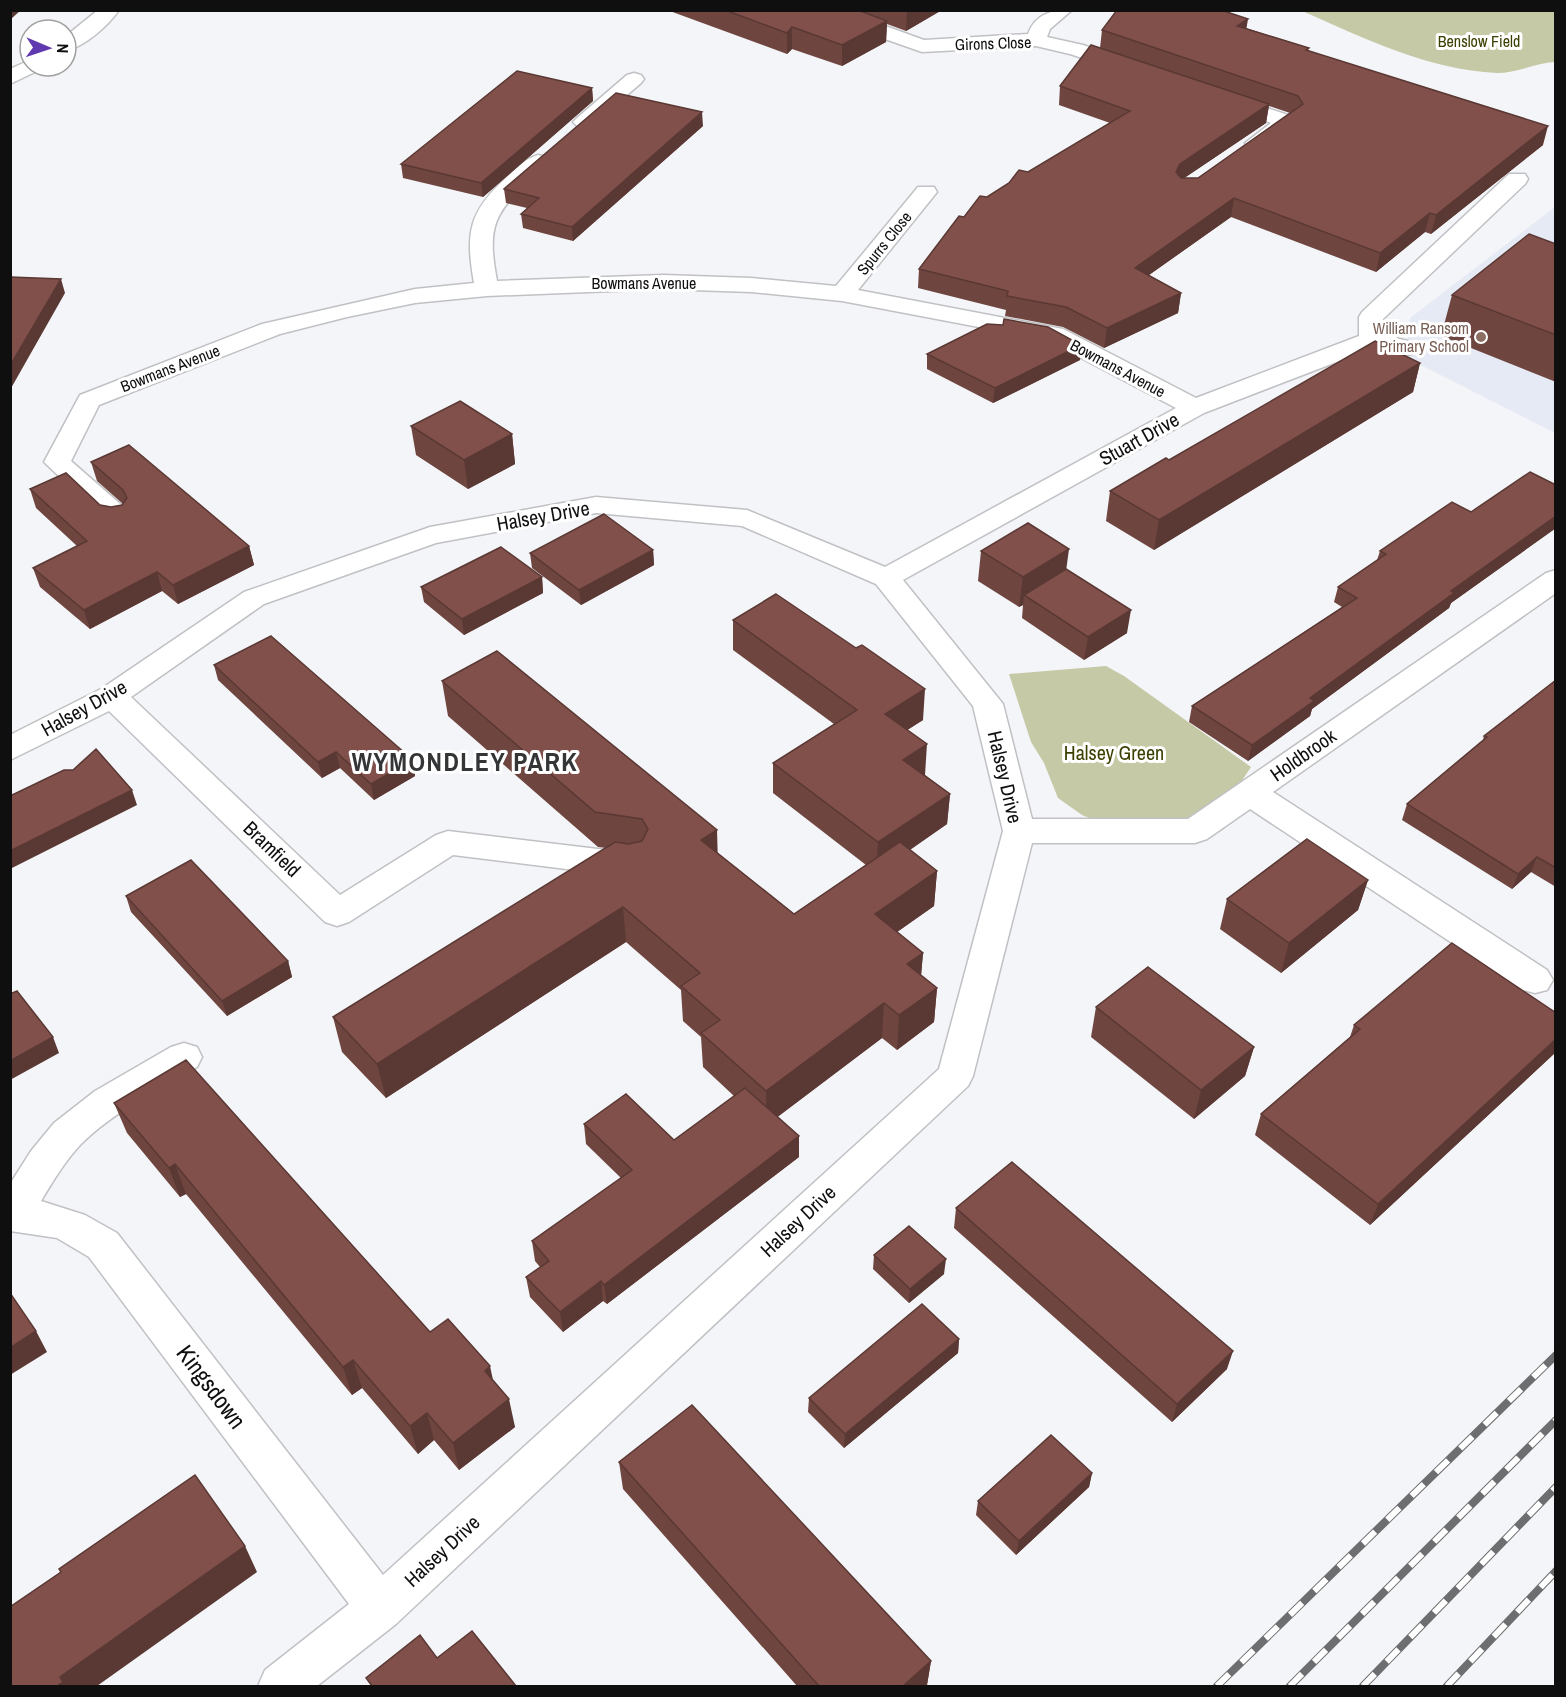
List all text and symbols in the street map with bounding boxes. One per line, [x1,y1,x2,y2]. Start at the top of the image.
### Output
north arrow [18,18,78,78]
park label: Benslow Field [1438,30,1520,52]
street label: Girons Close [954,31,1032,55]
text: N [52,43,74,54]
street label: Spurrs Close [852,207,916,279]
street label: Bowmans Avenue [592,272,696,294]
place label: William Ransom Primary School [1373,317,1469,357]
marker: William Ransom Primary School [1474,330,1488,344]
street label: Bowmans Avenue [1067,334,1169,402]
street label: Bowmans Avenue [117,339,223,397]
street label: Stuart Drive [1094,406,1184,472]
street label: Halsey Drive [494,494,591,537]
street label: Halsey Drive [36,673,131,742]
street label: Holdbrook [1264,722,1342,787]
street label: Halsey Drive [982,728,1029,826]
park label: Halsey Green [1064,739,1164,766]
district label: WYMONDLEY PARK [352,744,578,779]
street label: Bramfield [238,815,307,883]
street label: Halsey Drive [754,1179,841,1263]
street label: Kingsdown [170,1338,254,1435]
street label: Halsey Drive [398,1509,485,1593]

